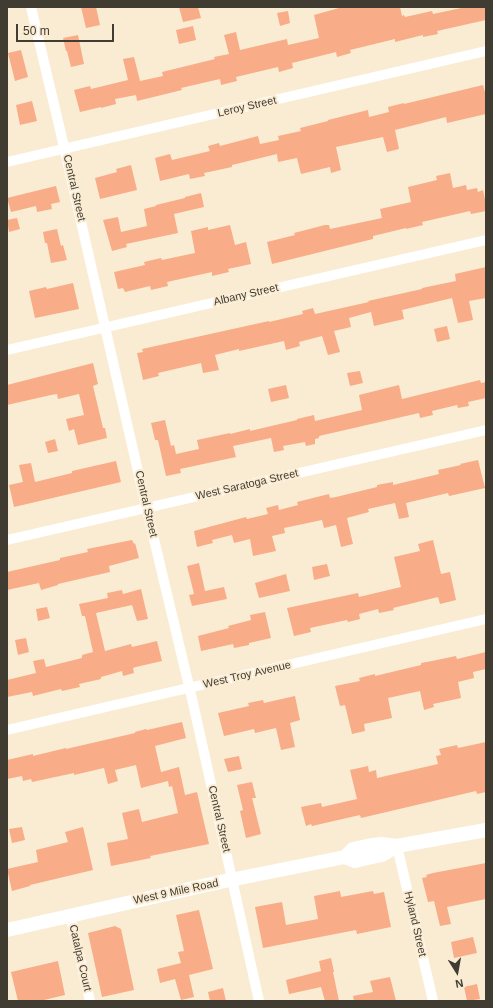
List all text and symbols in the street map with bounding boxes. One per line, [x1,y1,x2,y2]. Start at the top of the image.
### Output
scale bar [18,16,116,42]
text: 50 m [23,24,50,38]
street label: Leroy Street [216,94,278,120]
street label: Central Street [60,153,88,223]
street label: Albany Street [212,281,280,309]
street label: West Saratoga Street [194,467,300,503]
street label: Central Street [132,469,160,539]
street label: West Troy Avenue [202,658,292,692]
street label: Central Street [205,784,233,854]
street label: West 9 Mile Road [132,877,220,907]
street label: Hyland Street [401,890,429,958]
street label: Catalpa Court [66,923,94,993]
north arrow [437,952,477,992]
text: N [454,977,464,990]

